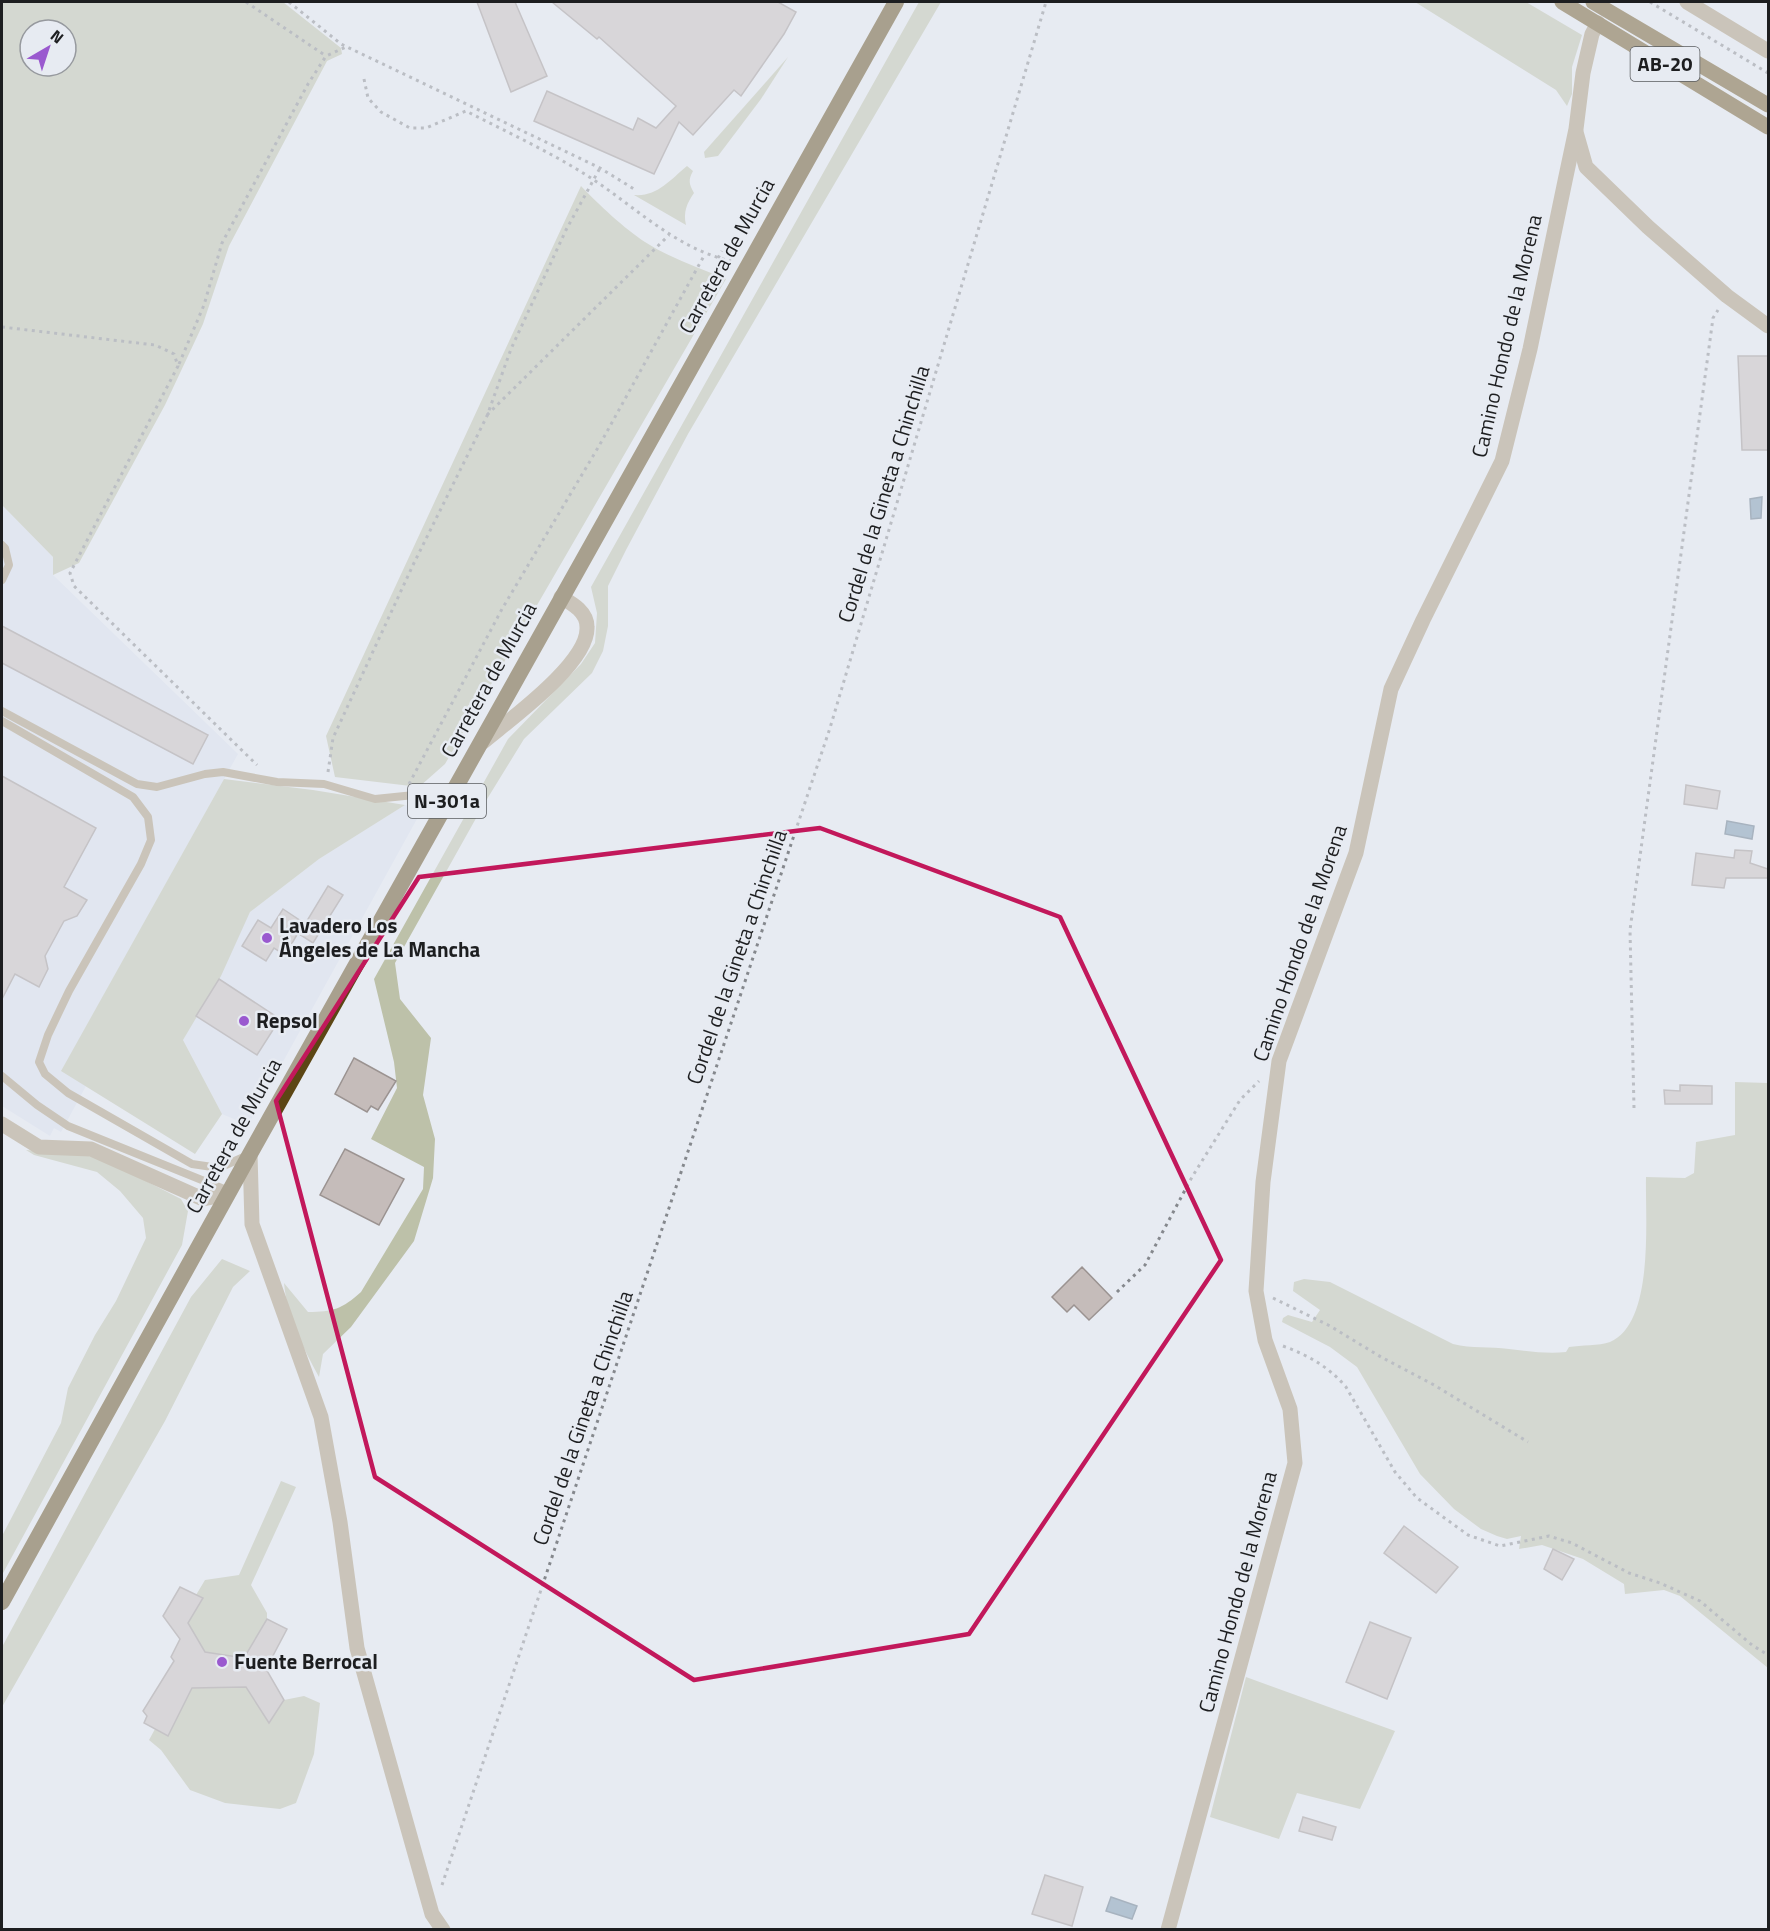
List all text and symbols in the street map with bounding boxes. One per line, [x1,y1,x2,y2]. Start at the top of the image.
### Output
north arrow [18,18,78,78]
text: N [46,24,69,49]
road number: AB-20 [1630,47,1700,81]
street label: Carretera de Murcia [670,171,782,339]
street label: Camino Hondo de la Morena [1462,211,1550,461]
street label: Cordel de la Gineta a Chinchilla [829,361,938,626]
street label: Carretera de Murcia [432,595,544,763]
road number: N-301a [408,784,486,818]
street label: Camino Hondo de la Morena [1243,819,1355,1065]
street label: Cordel de la Gineta a Chinchilla [677,824,795,1088]
place label: Lavadero Los Ángeles de La Mancha [279,909,481,965]
marker: Lavadero Los Ángeles de La Mancha [260,931,274,945]
place label: Repsol [256,1004,318,1036]
marker: Repsol [237,1014,251,1028]
street label: Carretera de Murcia [177,1051,289,1219]
street label: Cordel de la Gineta a Chinchilla [523,1285,641,1549]
street label: Camino Hondo de la Morena [1189,1467,1285,1716]
place label: Fuente Berrocal [234,1645,378,1677]
marker: Fuente Berrocal [215,1655,229,1669]

